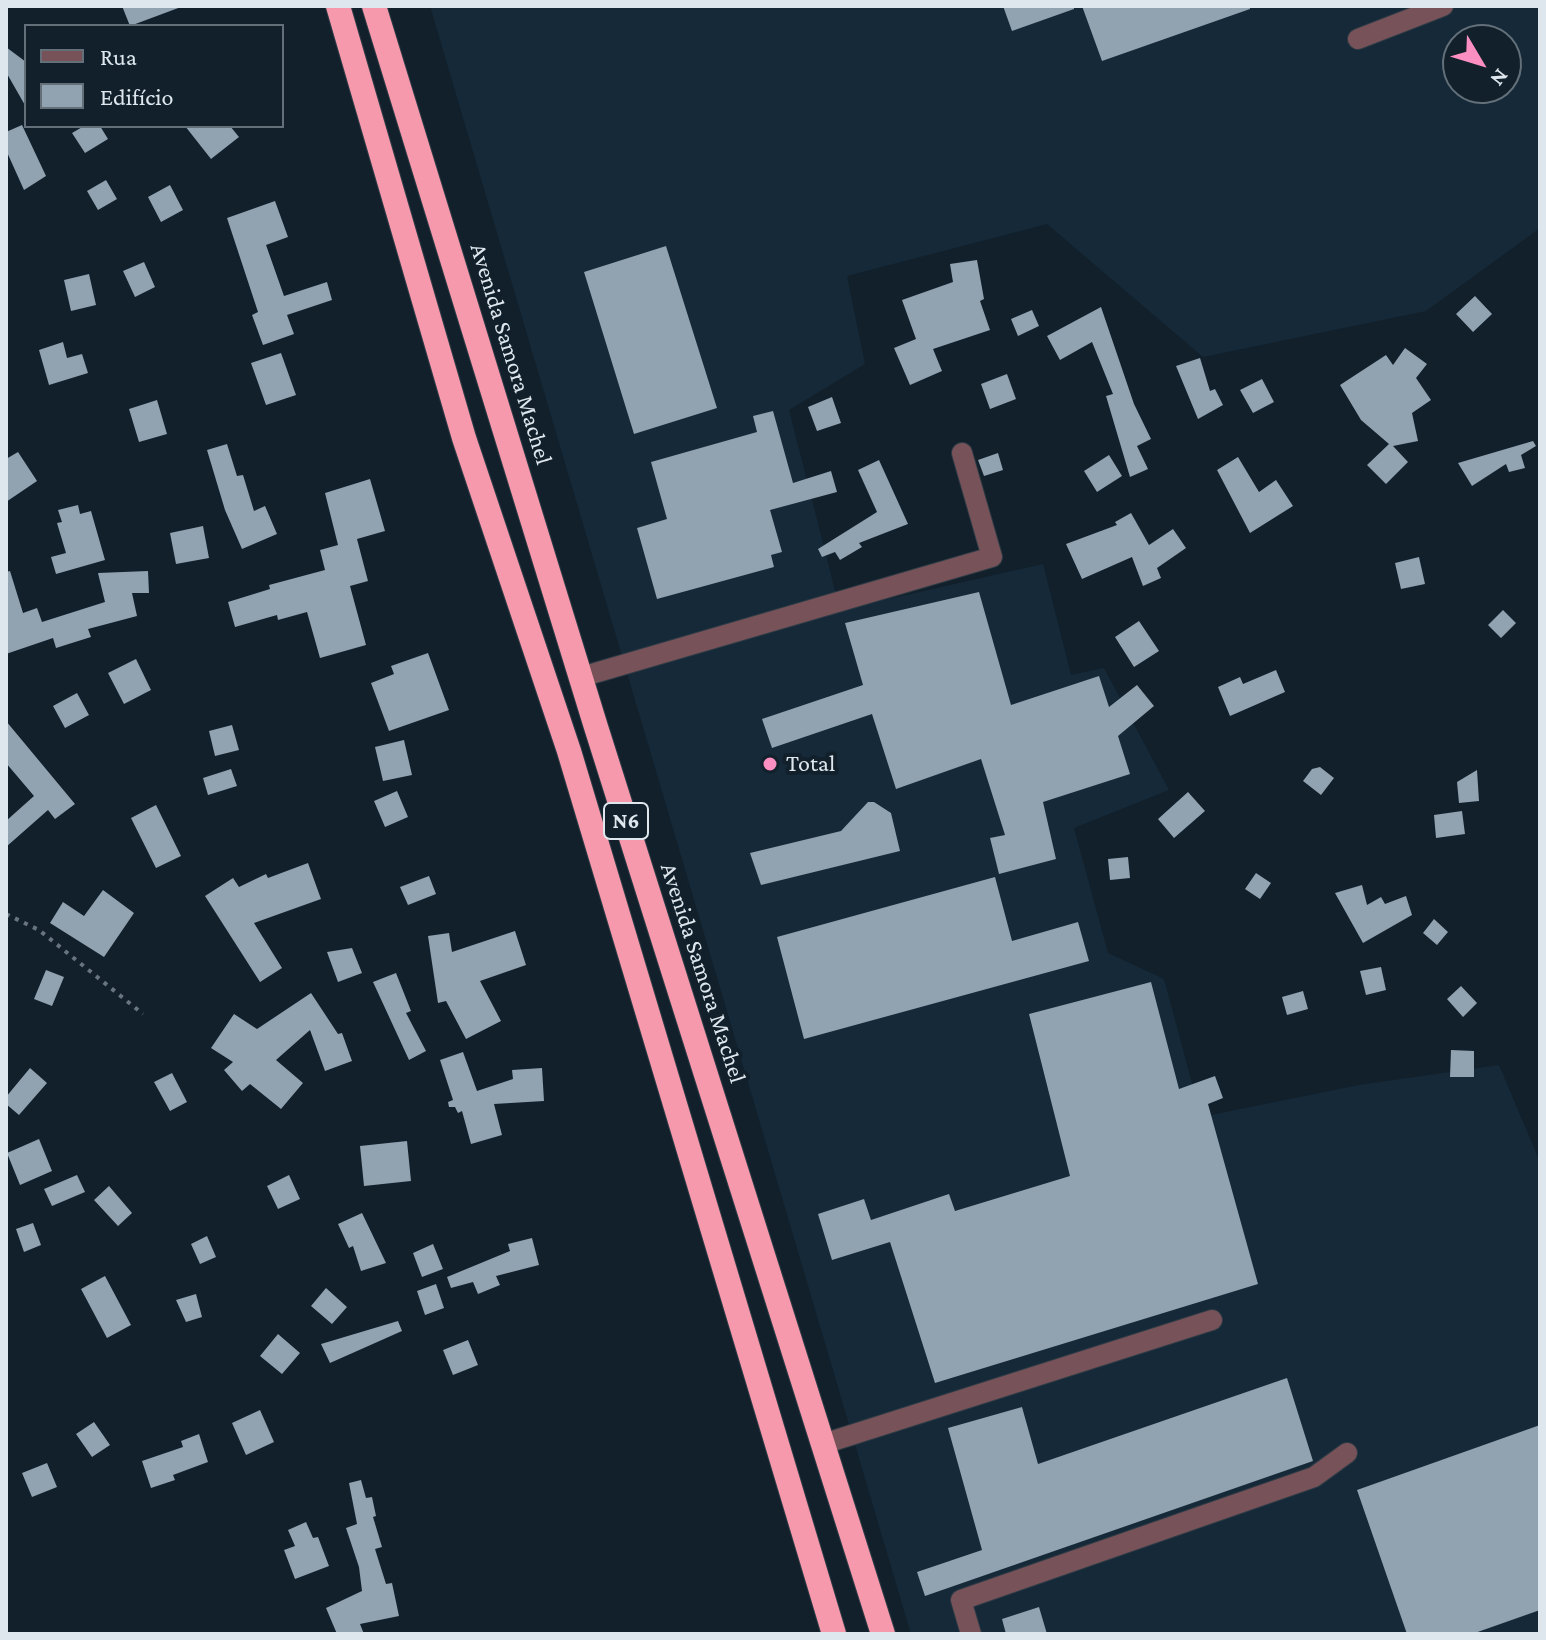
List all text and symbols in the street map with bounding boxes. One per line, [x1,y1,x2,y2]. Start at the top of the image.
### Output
legend [24,24,284,128]
north arrow [1442,24,1522,104]
text: Rua [100,43,137,70]
text: N [1485,64,1514,91]
text: Edifício [100,83,173,110]
street label: Avenida Samora Machel [464,240,558,468]
place label: Total [786,750,835,778]
marker: Total [761,755,779,773]
road number: N6 [604,803,648,839]
street label: Avenida Samora Machel [654,859,752,1087]

